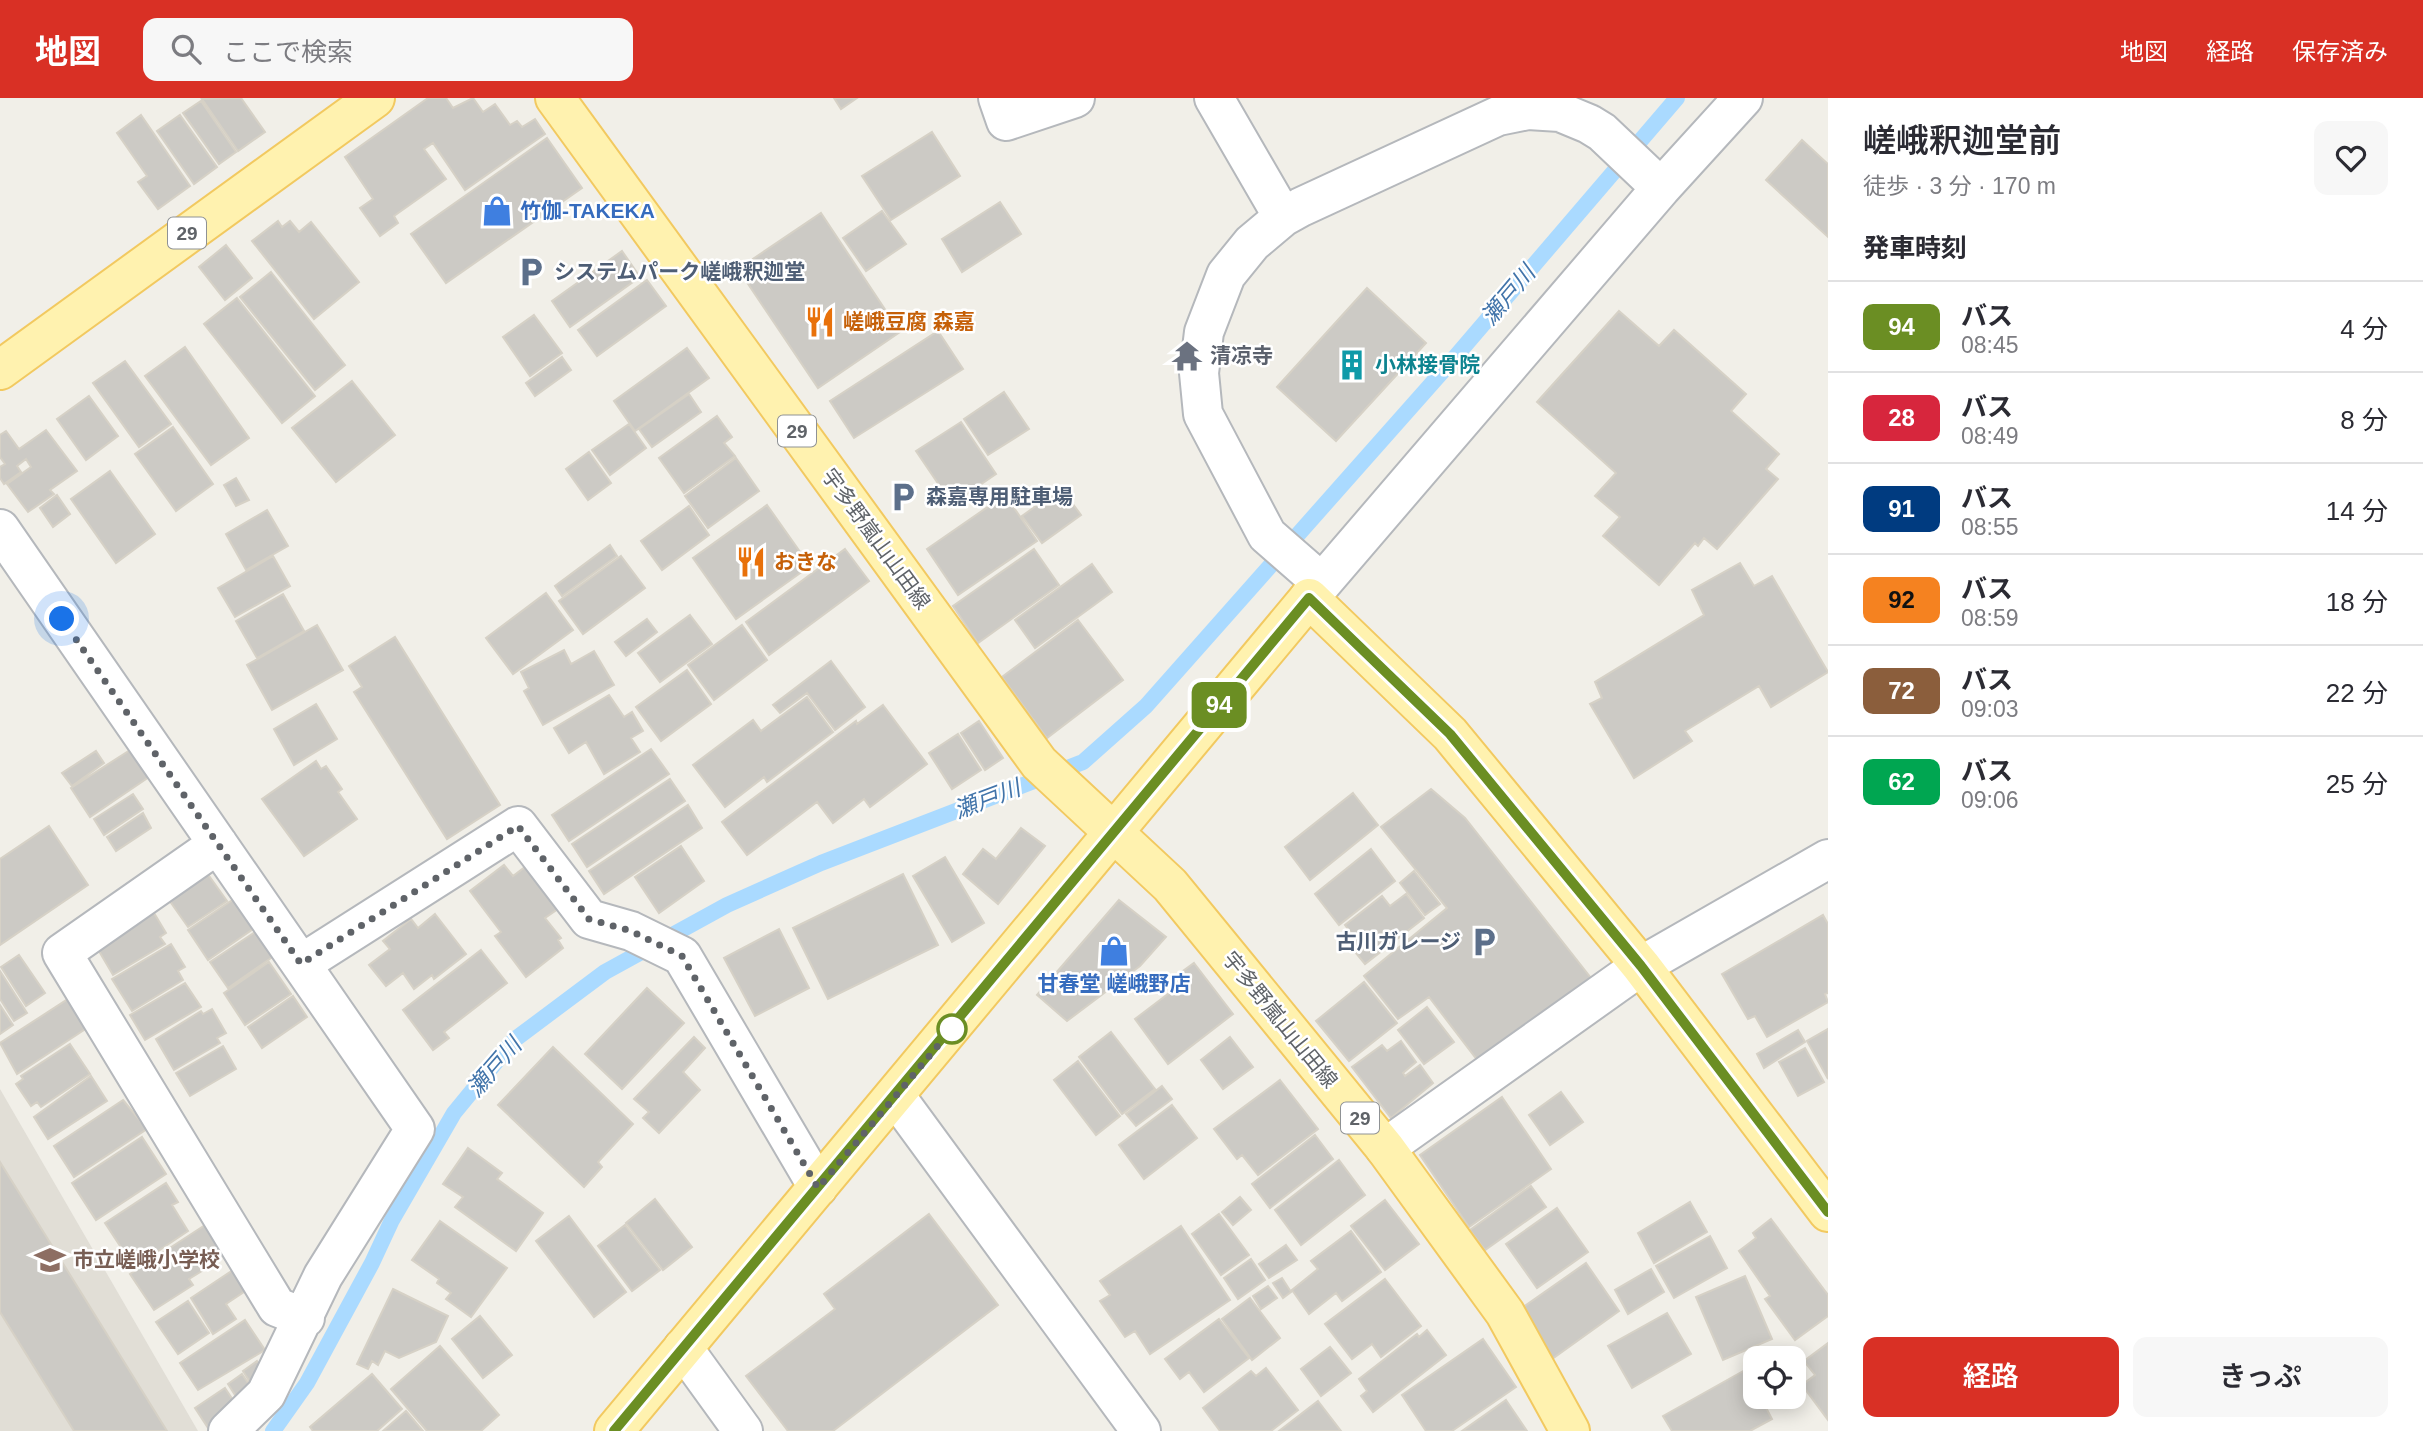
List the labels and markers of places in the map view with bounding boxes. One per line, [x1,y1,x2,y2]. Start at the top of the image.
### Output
shop icon: 竹伽-TAKEKA [480,194,514,228]
place label: 竹伽-TAKEKA [520,199,655,222]
parking icon: システムパーク嵯峨釈迦堂 [514,255,548,289]
place label: システムパーク嵯峨釈迦堂 [554,260,805,283]
restaurant icon: 嵯峨豆腐 森嘉 [803,305,837,339]
place label: 嵯峨豆腐 森嘉 [843,310,975,333]
temple icon: 清凉寺 [1170,339,1204,373]
place label: 清凉寺 [1210,344,1273,367]
building icon: 小林接骨院 [1335,348,1369,382]
place label: 小林接骨院 [1375,353,1480,376]
parking icon: 森嘉専用駐車場 [886,480,920,514]
place label: 森嘉専用駐車場 [926,485,1073,508]
restaurant icon: おきな [734,545,768,579]
place label: おきな [774,550,837,573]
parking icon: 古川ガレージ [1467,925,1501,959]
place label: 古川ガレージ [1335,930,1461,953]
shop icon: 甘春堂 嵯峨野店 [1097,934,1131,968]
place label: 甘春堂 嵯峨野店 [1038,972,1190,995]
unlabelled marker [937,1014,967,1044]
school or university icon: 市立嵯峨小学校 [33,1243,67,1277]
place label: 市立嵯峨小学校 [73,1248,220,1271]

